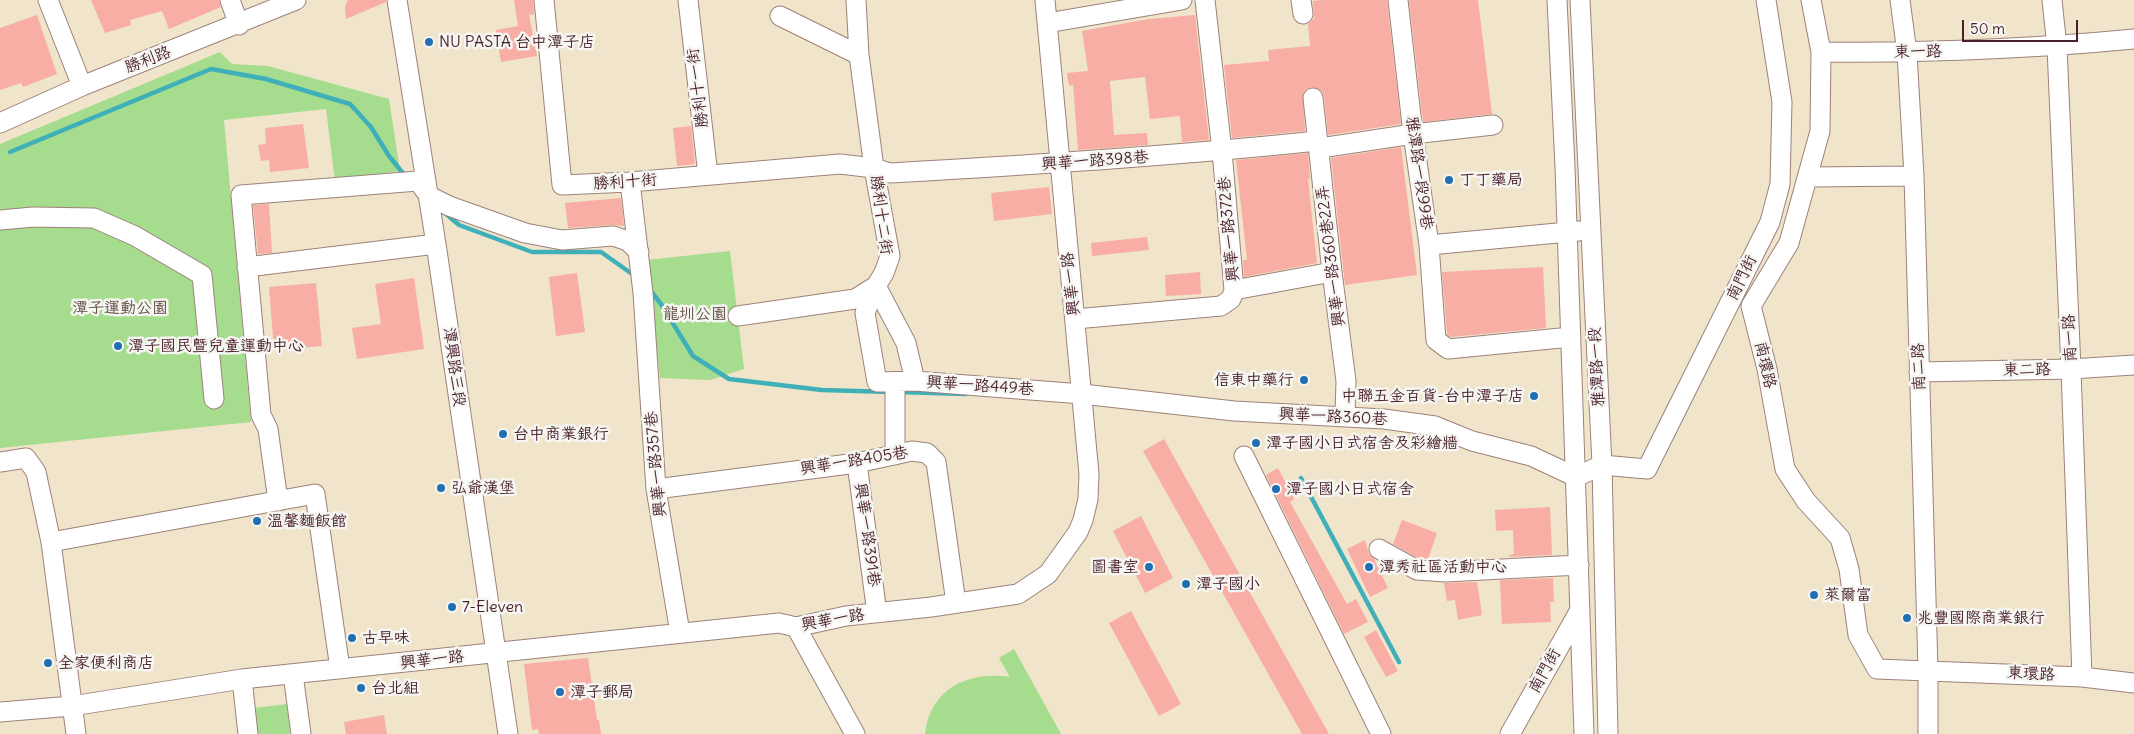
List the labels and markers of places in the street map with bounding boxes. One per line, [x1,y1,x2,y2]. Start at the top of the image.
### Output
place label: NU PASTA 台中潭子店 [439,32,595,52]
marker: NU PASTA 台中潭子店 [423,36,435,48]
place label: 丁丁藥局 [1459,170,1523,190]
marker: 丁丁藥局 [1443,174,1455,186]
place label: 潭子國民暨兒童運動中心 [128,336,304,356]
marker: 潭子國民暨兒童運動中心 [112,340,124,352]
place label: 信東中藥行 [1214,370,1294,390]
marker: 信東中藥行 [1298,374,1310,386]
place label: 中聯五金百貨-台中潭子店 [1341,386,1524,406]
marker: 中聯五金百貨-台中潭子店 [1528,390,1540,402]
place label: 台中商業銀行 [513,424,609,444]
marker: 台中商業銀行 [497,428,509,440]
place label: 潭子國小日式宿舍及彩繪牆 [1266,433,1458,453]
marker: 潭子國小日式宿舍及彩繪牆 [1250,437,1262,449]
place label: 弘爺漢堡 [451,478,515,498]
place label: 潭子國小日式宿舍 [1286,479,1414,499]
marker: 弘爺漢堡 [435,482,447,494]
marker: 潭子國小日式宿舍 [1270,483,1282,495]
place label: 溫馨麵飯館 [267,511,347,531]
marker: 溫馨麵飯館 [251,515,263,527]
place label: 圖書室 [1091,557,1139,577]
place label: 潭秀社區活動中心 [1379,557,1507,577]
marker: 圖書室 [1143,561,1155,573]
marker: 潭秀社區活動中心 [1363,561,1375,573]
place label: 潭子國小 [1196,574,1260,594]
marker: 潭子國小 [1180,578,1192,590]
place label: 萊爾富 [1824,585,1872,605]
marker: 萊爾富 [1808,589,1820,601]
place label: 7-Eleven [462,597,523,617]
marker: 7-Eleven [446,601,458,613]
place label: 兆豐國際商業銀行 [1917,608,2045,628]
marker: 兆豐國際商業銀行 [1901,612,1913,624]
place label: 古早味 [362,628,410,648]
marker: 古早味 [346,632,358,644]
place label: 全家便利商店 [58,653,154,673]
marker: 全家便利商店 [42,657,54,669]
place label: 台北組 [371,678,419,698]
marker: 台北組 [355,682,367,694]
place label: 潭子郵局 [570,682,634,702]
marker: 潭子郵局 [554,686,566,698]

